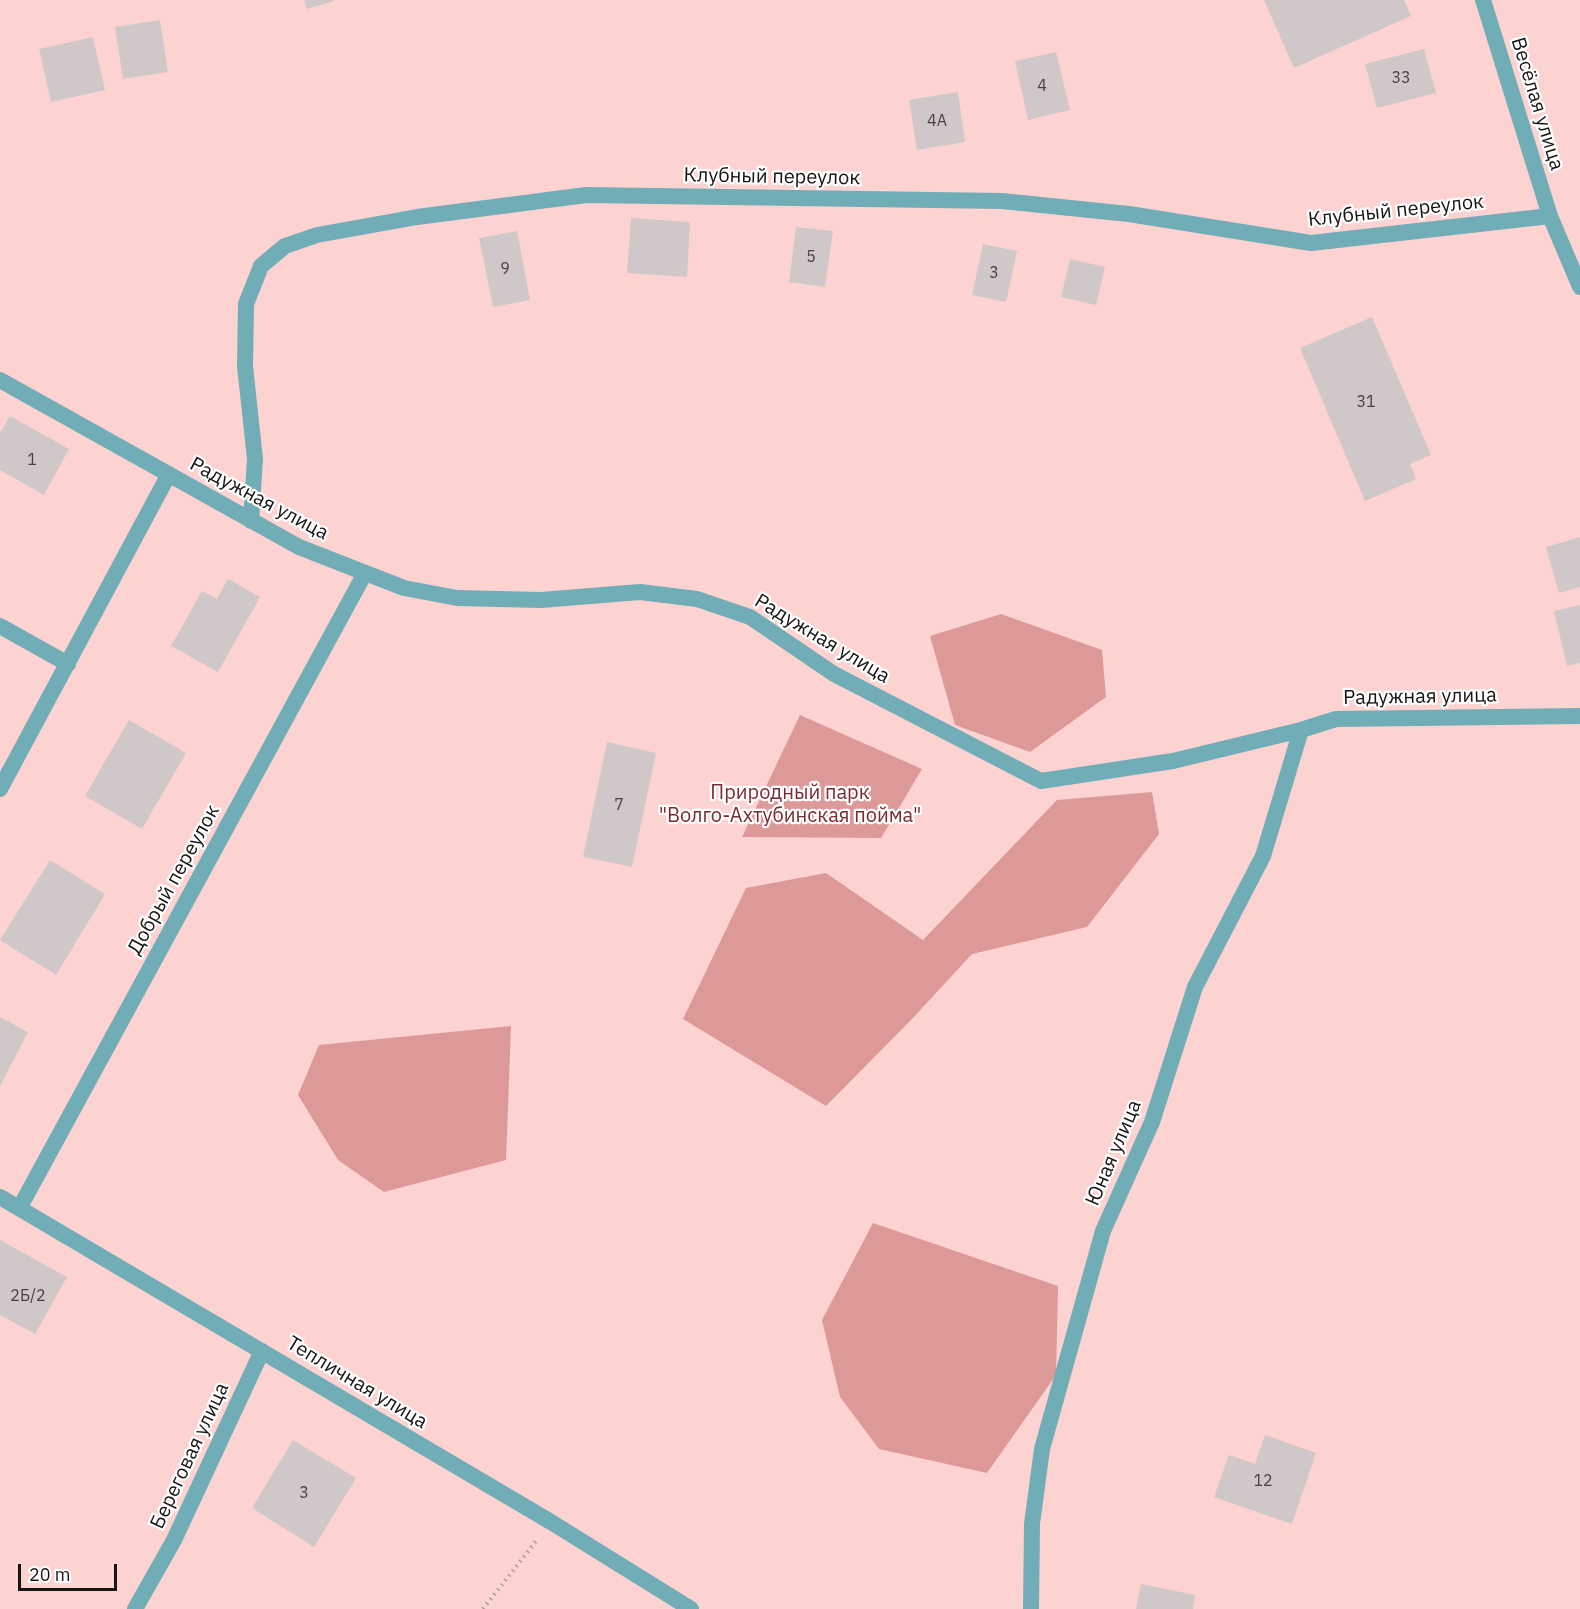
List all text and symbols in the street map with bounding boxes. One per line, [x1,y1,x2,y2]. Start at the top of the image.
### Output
street label: Весёлая улица [1505,35,1569,173]
house number: 33 [1391,68,1411,88]
house number: 4 [1037,76,1047,96]
house number: 4А [927,111,947,131]
street label: Клубный переулок [683,163,861,191]
street label: Клубный переулок [1307,190,1485,232]
house number: 5 [806,247,816,267]
house number: 9 [500,259,510,279]
house number: 3 [989,263,999,283]
house number: 31 [1356,392,1376,412]
house number: 1 [27,450,37,470]
street label: Радужная улица [186,452,332,546]
street label: Радужная улица [750,589,894,689]
street label: Радужная улица [1343,684,1497,710]
park label: Природный парк "Волго-Ахтубинская пойма" [659,781,921,828]
house number: 7 [614,795,624,815]
street label: Добрый переулок [123,801,225,959]
street label: Юная улица [1081,1097,1147,1209]
house number: 2Б/2 [10,1286,46,1306]
street label: Тепличная улица [282,1332,432,1434]
street label: Береговая улица [146,1379,234,1533]
house number: 12 [1253,1471,1273,1491]
house number: 3 [299,1483,309,1503]
scale bar [21,1552,120,1590]
text: 20 m [29,1563,71,1586]

